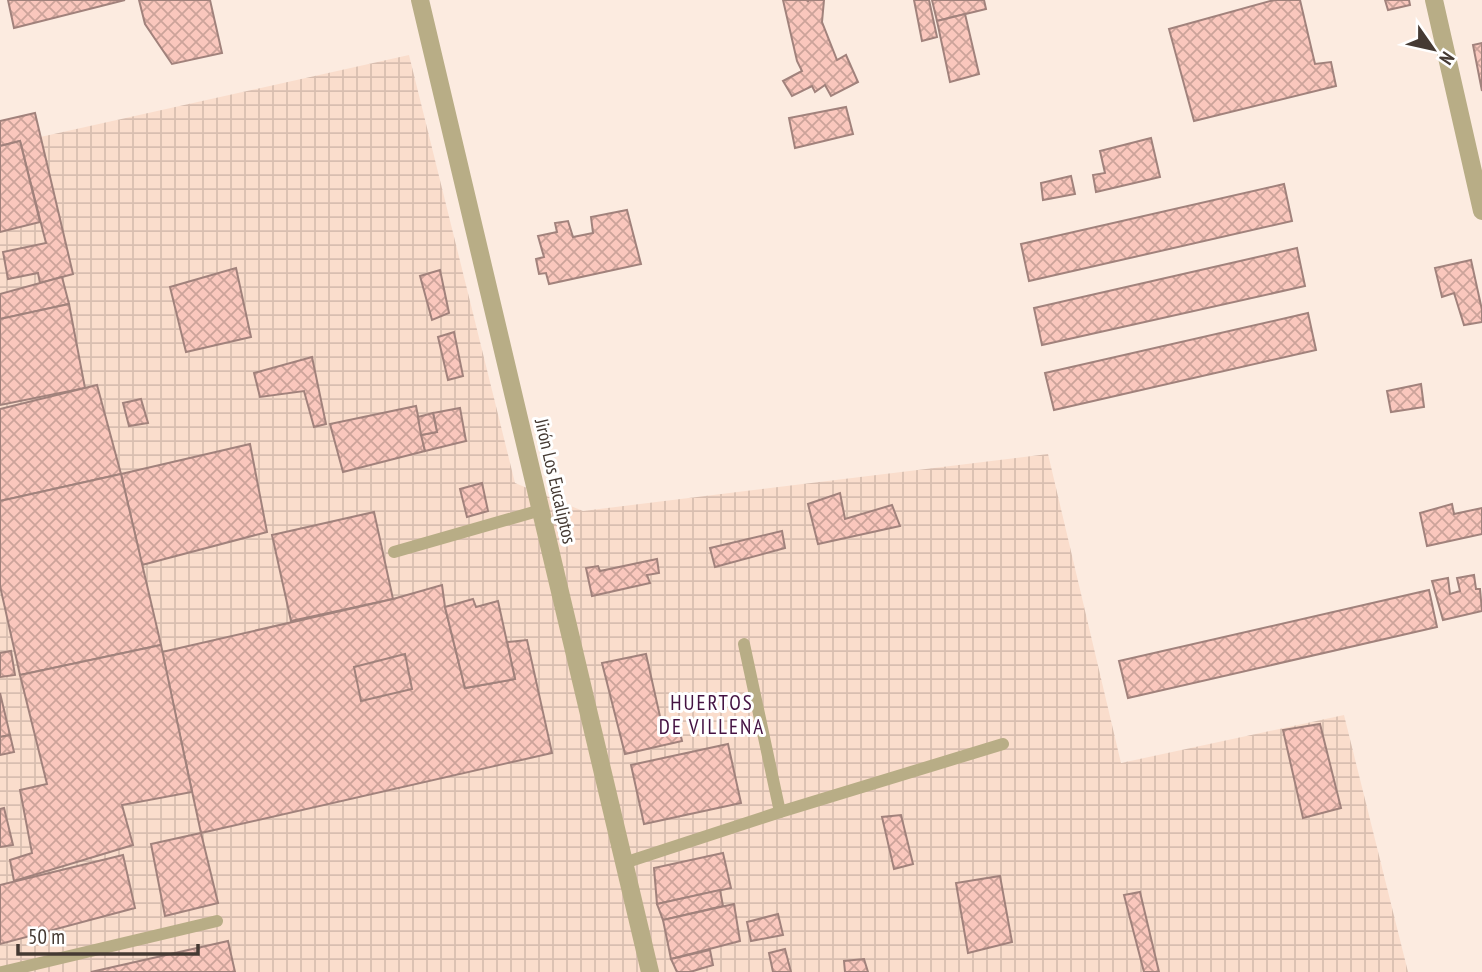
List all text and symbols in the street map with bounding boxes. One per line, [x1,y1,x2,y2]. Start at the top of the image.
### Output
north arrow [1398,14,1468,84]
text: N [1434,48,1460,69]
street label: Jirón Los Eucaliptos [530,415,582,546]
district label: HUERTOS DE VILLENA [659,689,765,740]
scale bar [18,912,198,956]
text: 50 m [28,923,65,950]

